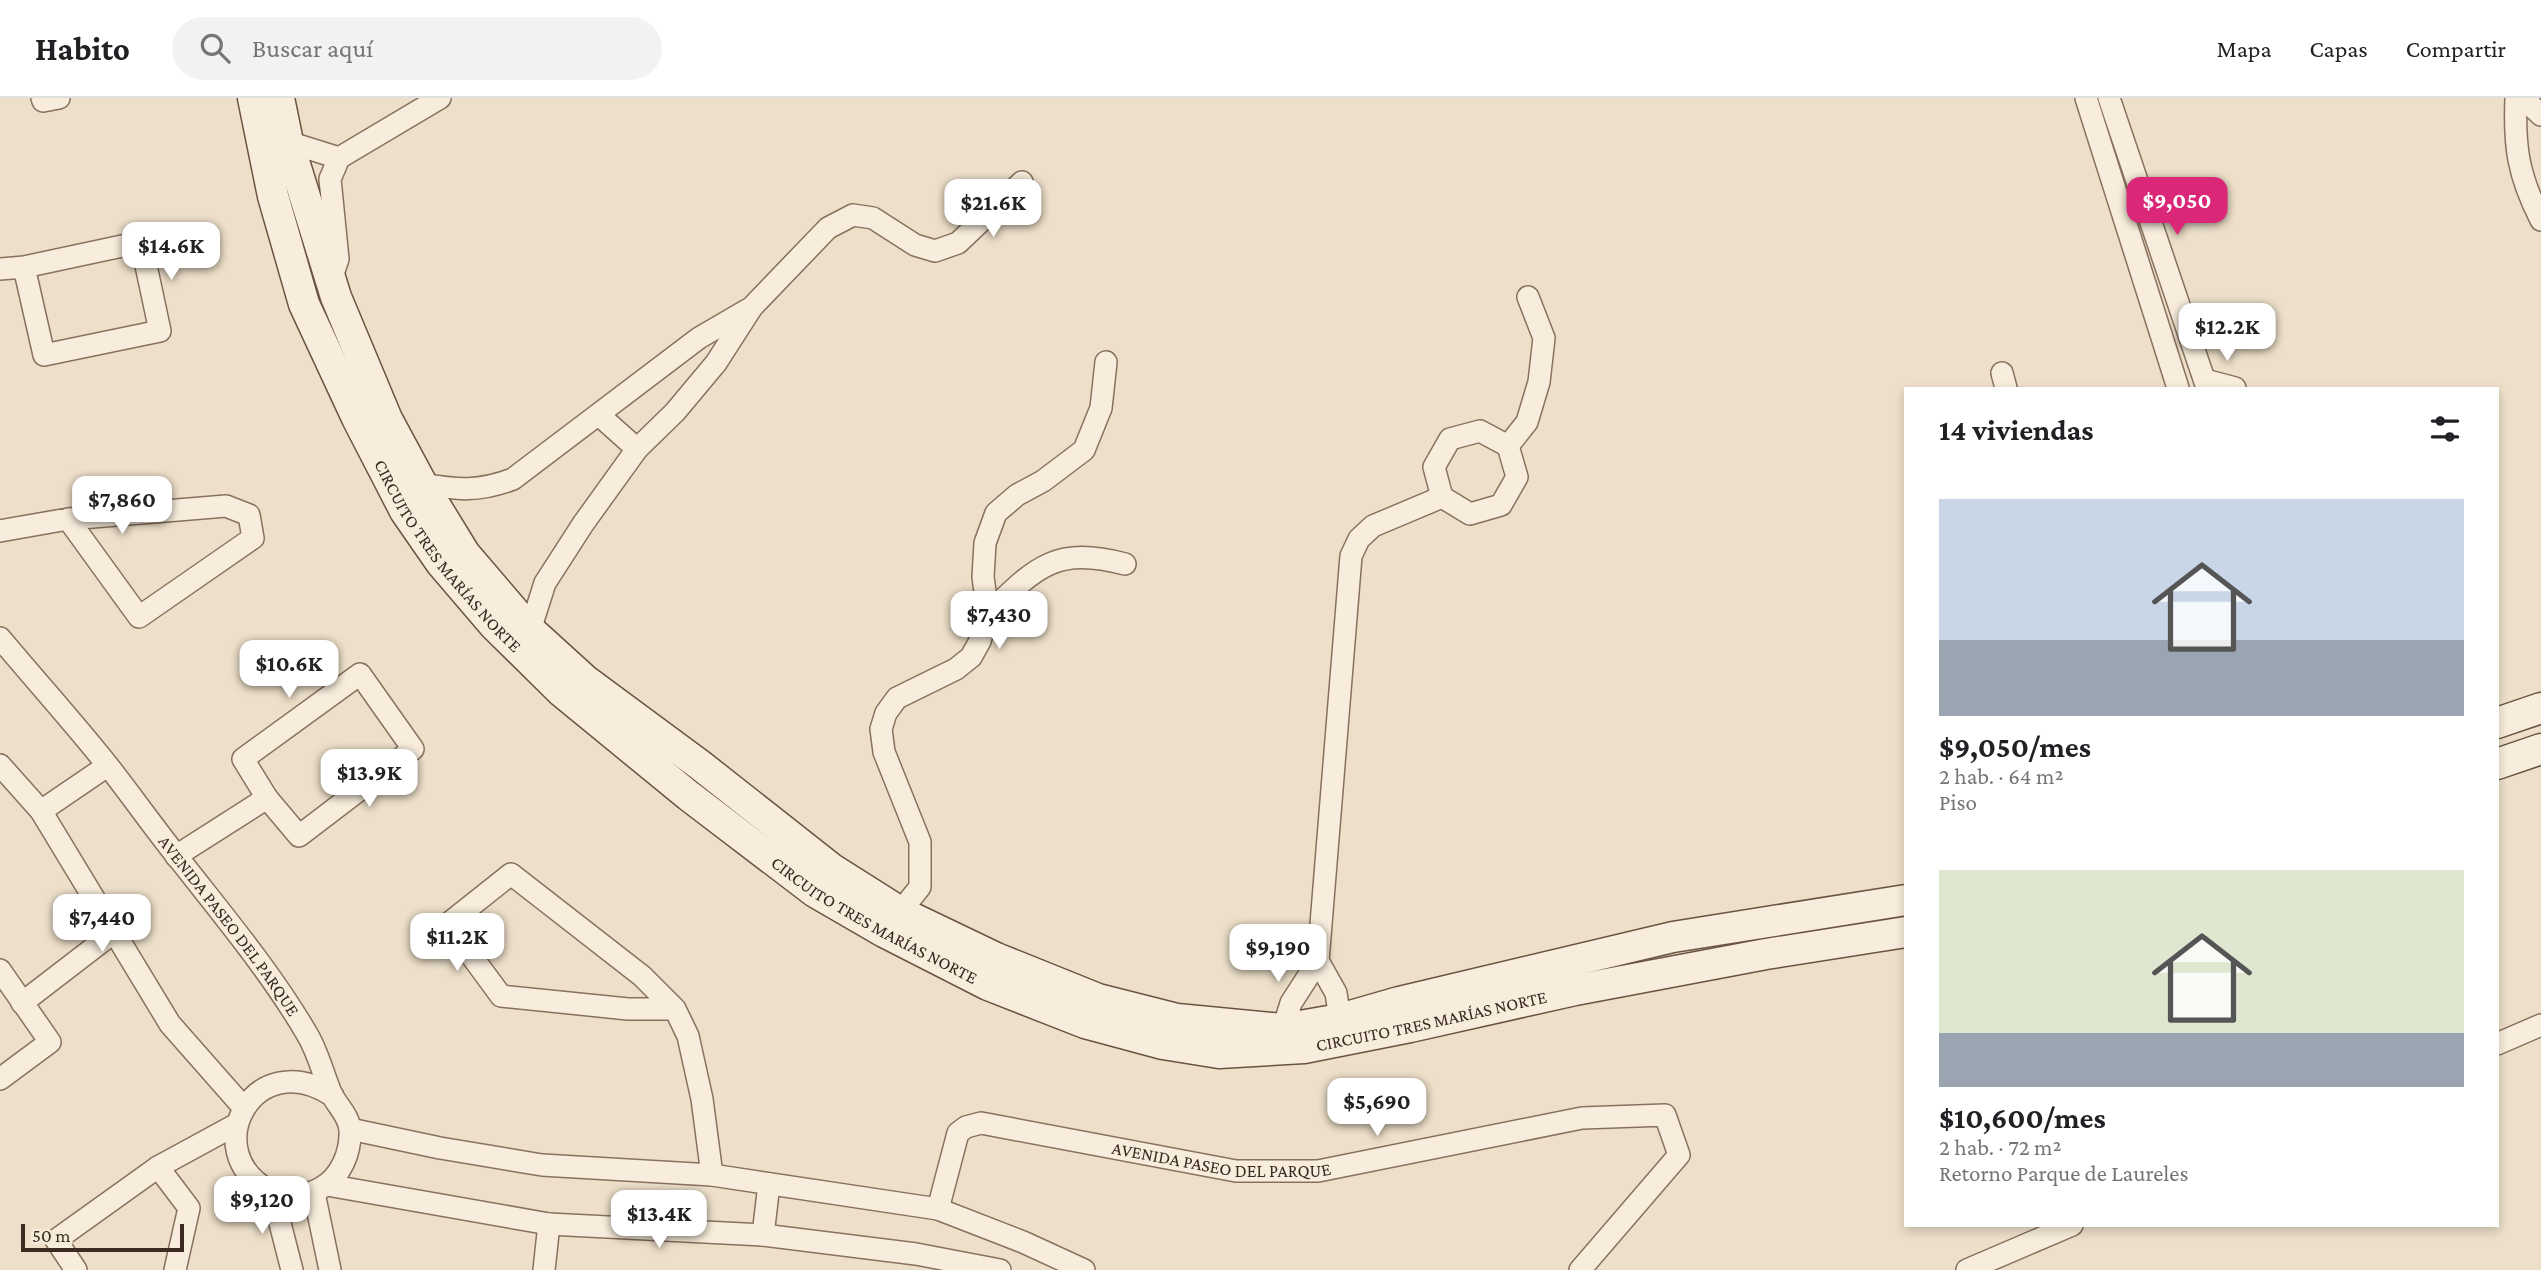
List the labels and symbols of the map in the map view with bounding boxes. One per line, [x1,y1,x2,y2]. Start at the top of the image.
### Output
pin: $9,050 [2120,178,2234,237]
pin: $21.6K [936,180,1050,239]
pin: $14.6K [114,222,228,282]
pin: $12.2K [2170,303,2284,363]
street label: CIRCUITO TRES MARÍAS NORTE [370,456,526,656]
pin: $7,860 [65,476,179,536]
pin: $7,430 [942,592,1056,651]
pin: $10.6K [232,640,346,700]
pin: $13.9K [312,750,426,809]
street label: AVENIDA PASEO DEL PARQUE [154,832,304,1020]
street label: CIRCUITO TRES MARÍAS NORTE [767,852,981,988]
pin: $7,440 [45,894,159,954]
pin: $11.2K [400,914,514,973]
pin: $9,190 [1221,924,1335,984]
street label: CIRCUITO TRES MARÍAS NORTE [1314,987,1549,1055]
pin: $5,690 [1320,1079,1434,1138]
street label: AVENIDA PASEO DEL PARQUE [1110,1138,1333,1181]
pin: $9,120 [205,1176,319,1236]
pin: $13.4K [602,1190,716,1250]
scale bar [21,1221,184,1253]

